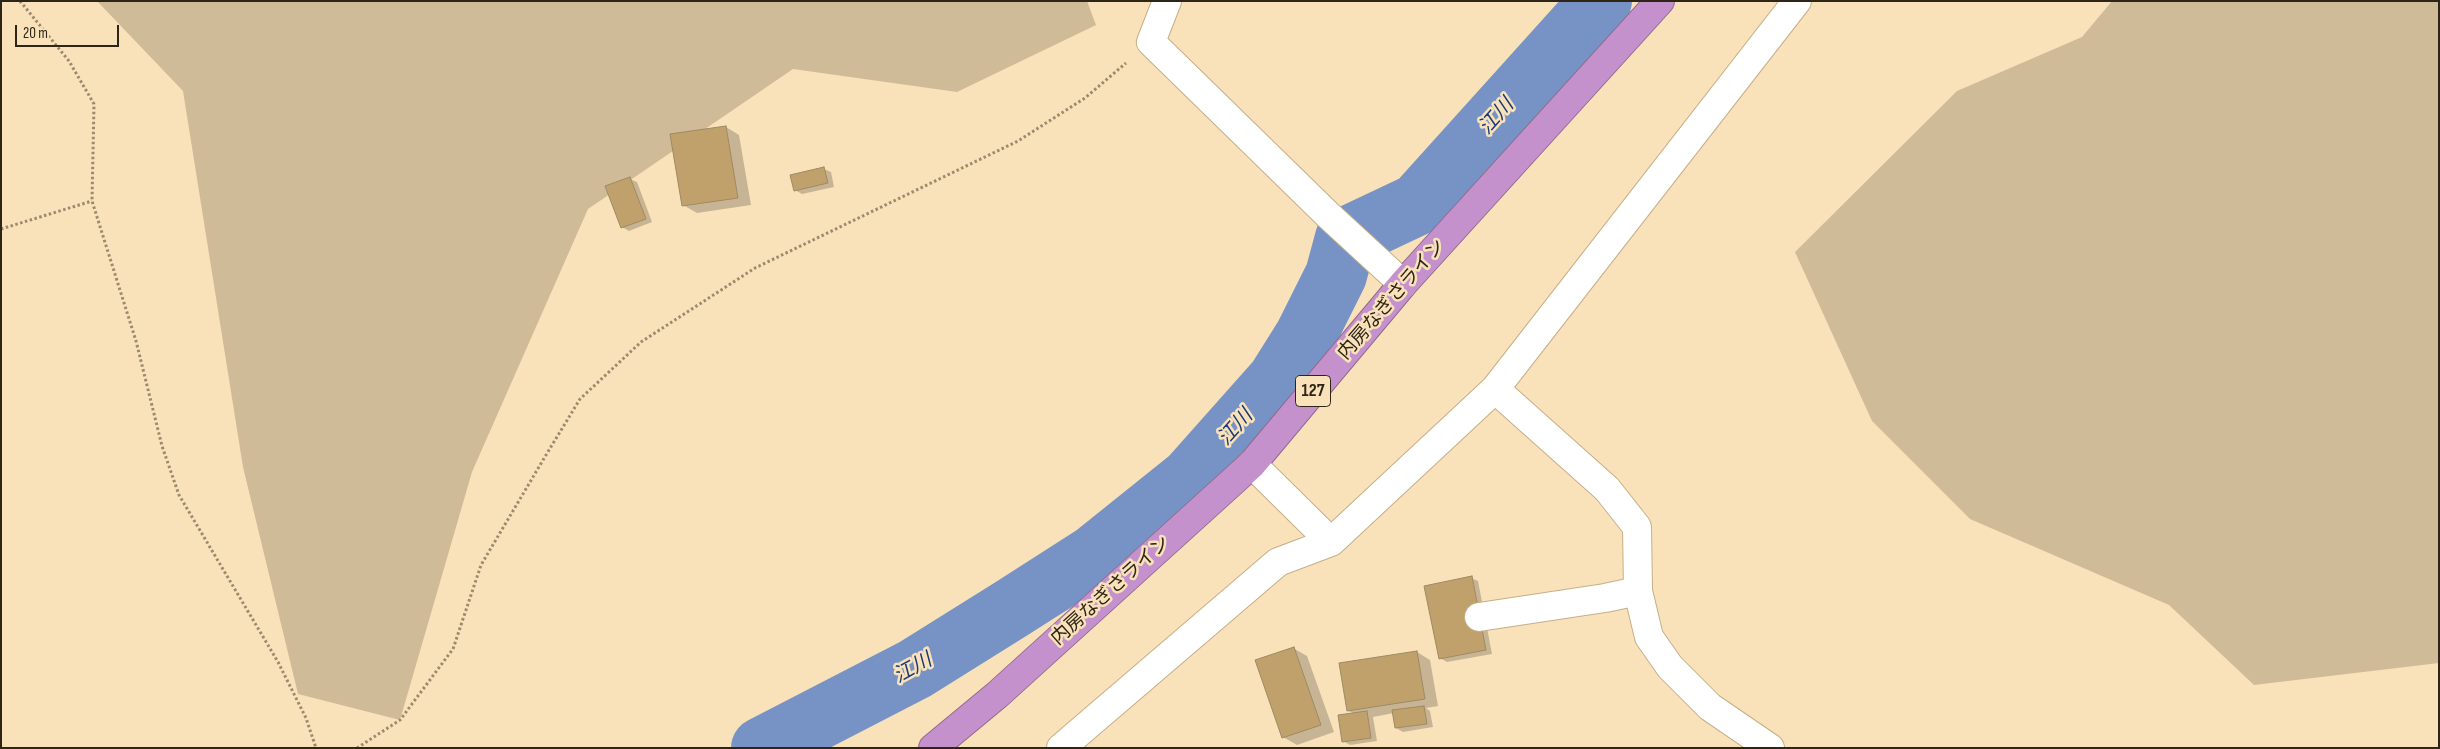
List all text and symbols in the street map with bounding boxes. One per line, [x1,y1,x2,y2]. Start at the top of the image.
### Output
scale bar [18,15,121,47]
text: 20 m [23,24,48,43]
water label: 江川 [1475,94,1519,140]
street label: 内房なぎさライン [1334,235,1450,365]
road number: 127 [1296,376,1330,406]
water label: 江川 [1214,405,1258,451]
street label: 内房なぎさライン [1047,532,1175,650]
water label: 江川 [890,649,936,689]

